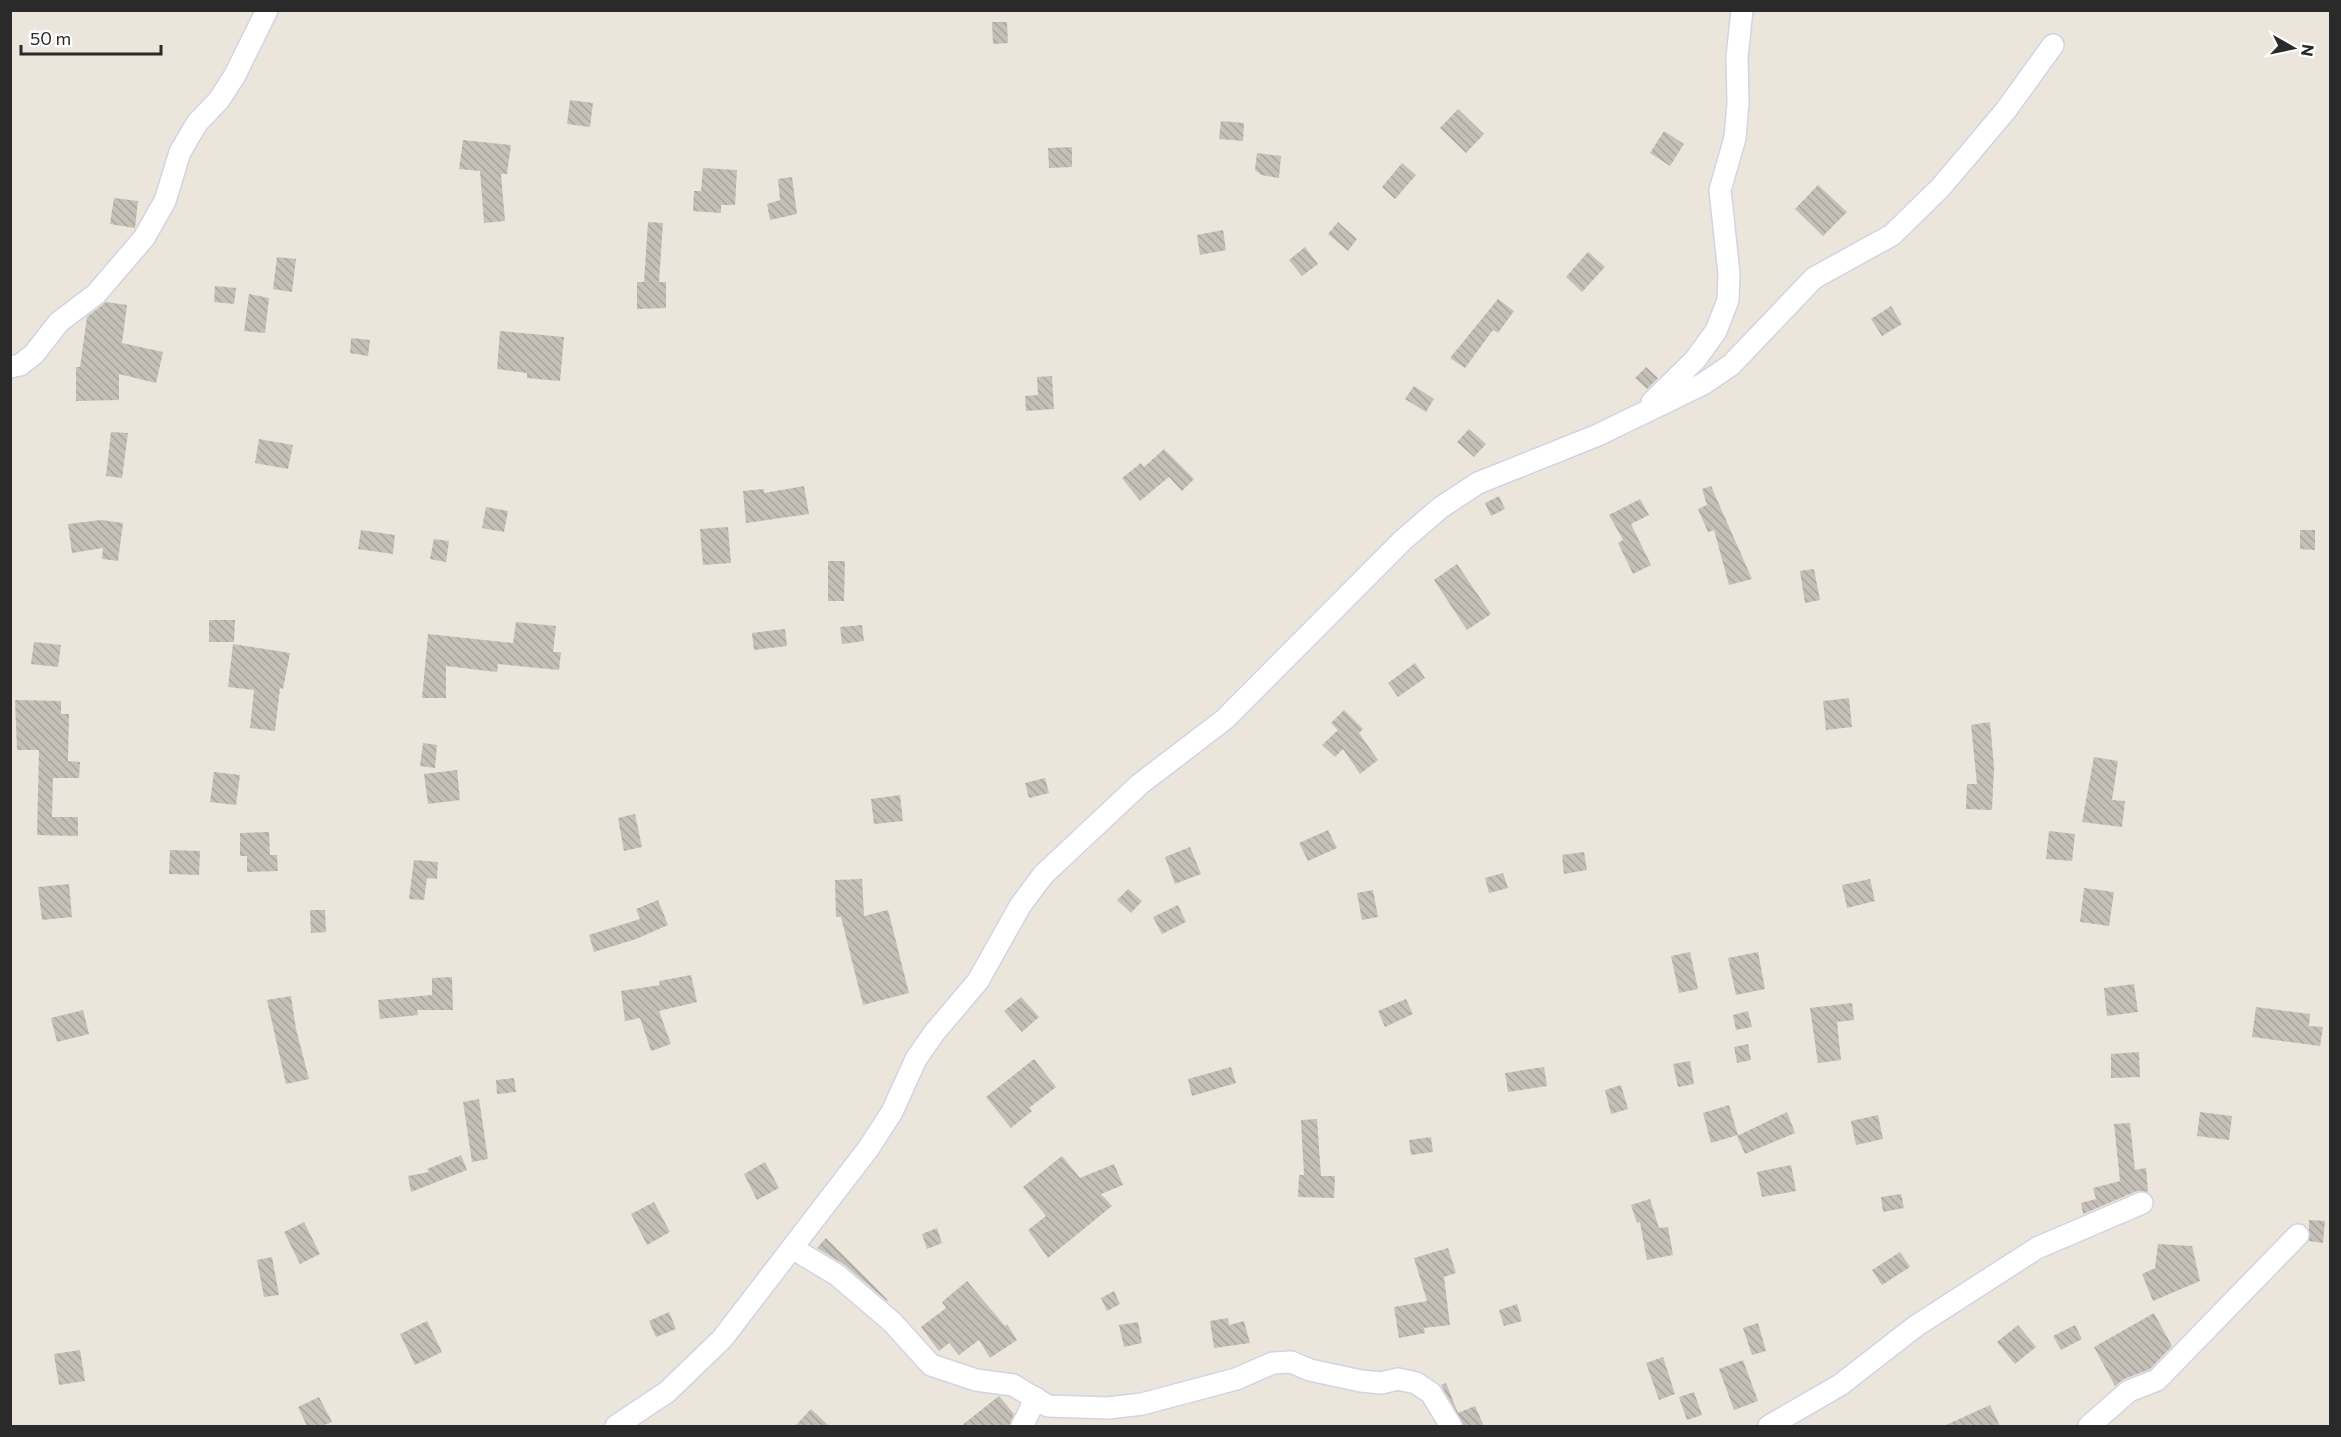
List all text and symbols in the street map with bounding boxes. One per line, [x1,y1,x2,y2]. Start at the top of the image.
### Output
scale bar [21,18,160,56]
north arrow [2263,18,2323,78]
text: 50 m [30,27,71,49]
text: N [2298,43,2319,58]

